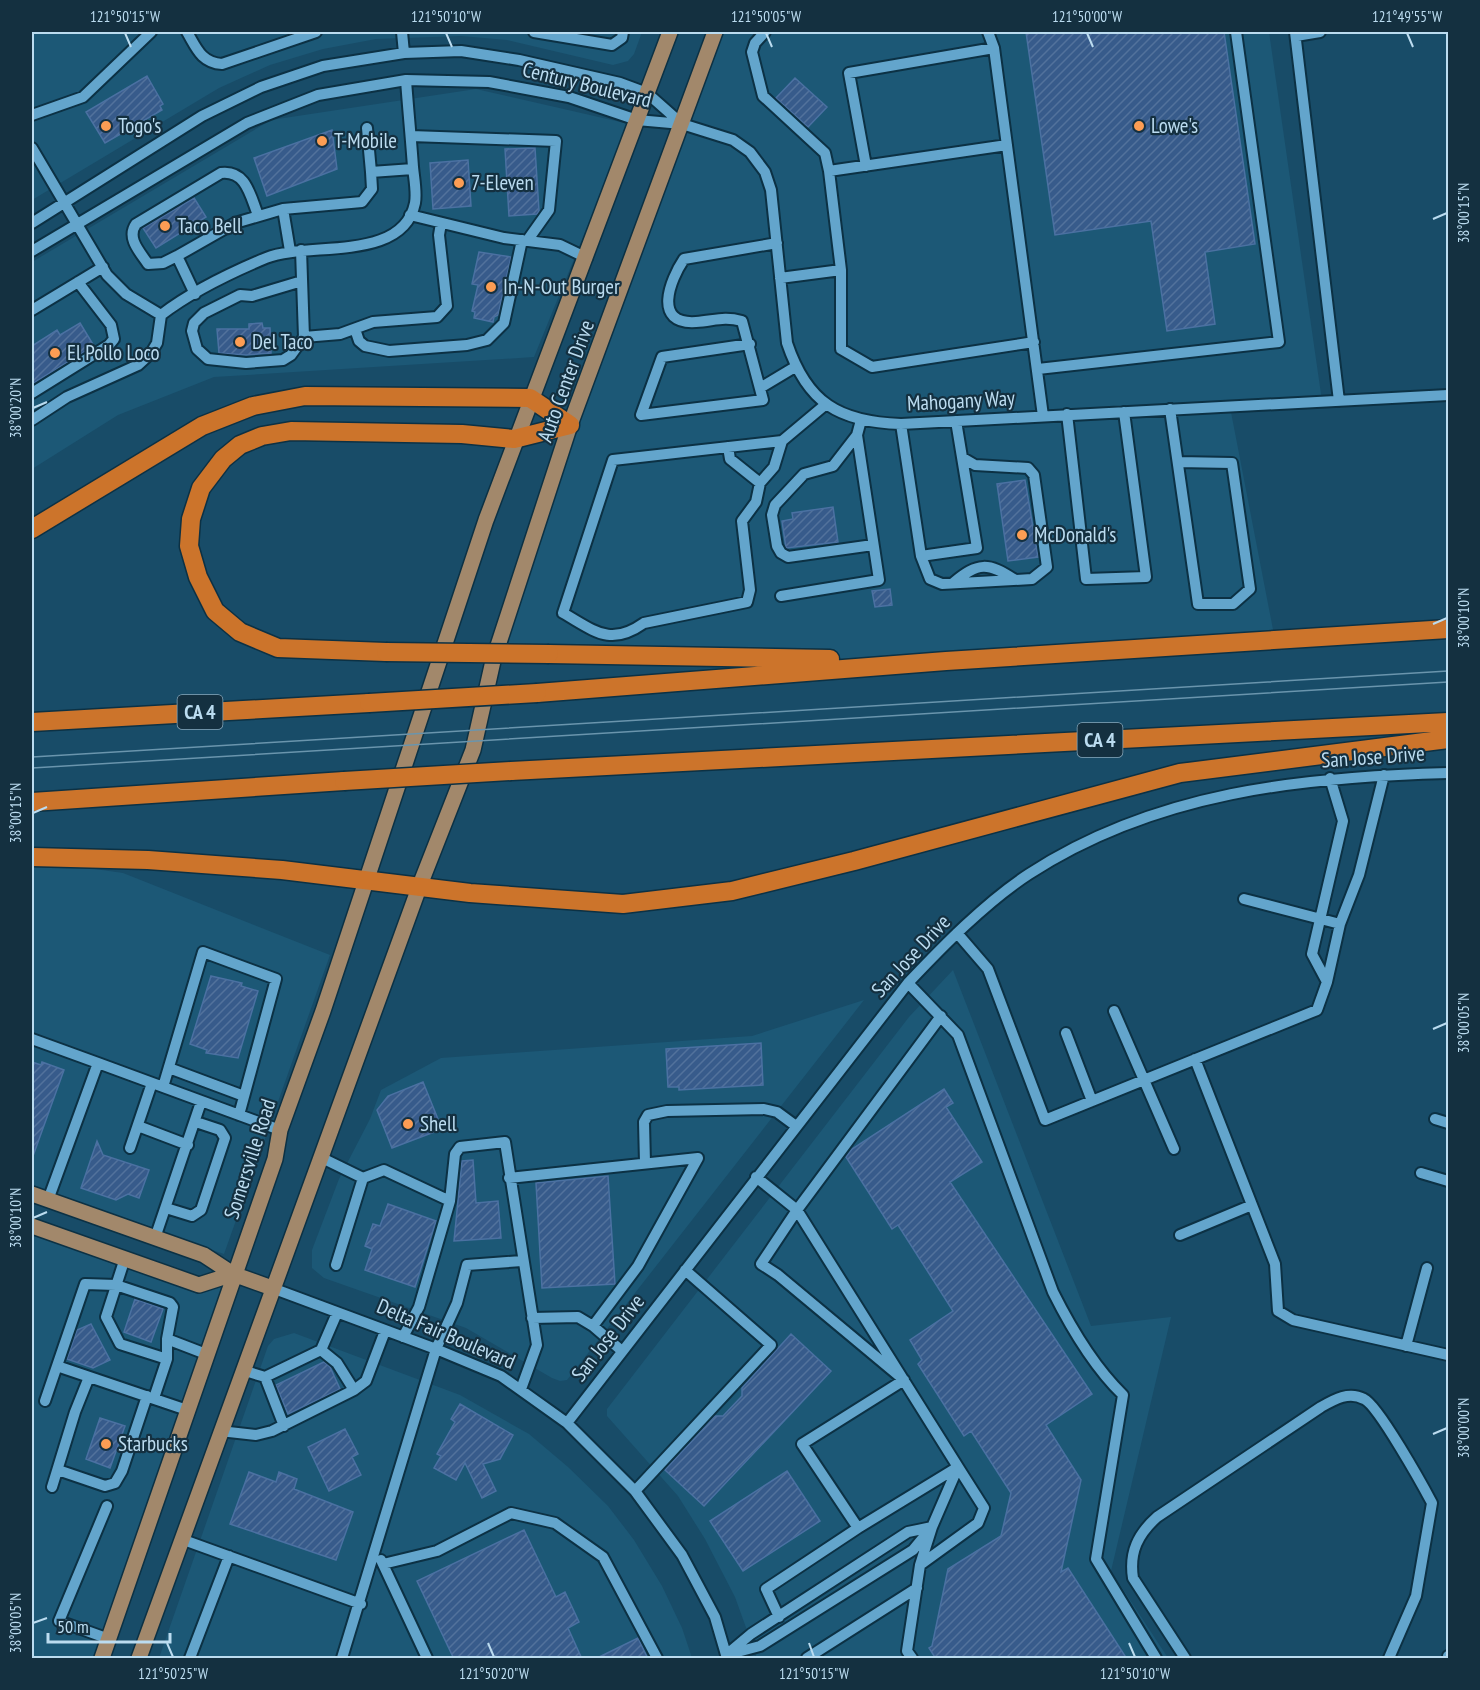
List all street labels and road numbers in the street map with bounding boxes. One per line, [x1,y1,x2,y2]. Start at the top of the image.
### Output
street label: Century Boulevard [520,55,654,114]
street label: Auto Center Drive [531,316,600,445]
street label: Mahogany Way [906,384,1016,417]
road number: CA 4 [178,695,222,729]
road number: CA 4 [1078,723,1122,757]
street label: San Jose Drive [1320,739,1426,774]
street label: San Jose Drive [865,909,956,1003]
street label: Somersville Road [217,1095,282,1222]
street label: San Jose Drive [565,1289,650,1387]
street label: Delta Fair Boulevard [373,1292,519,1375]

